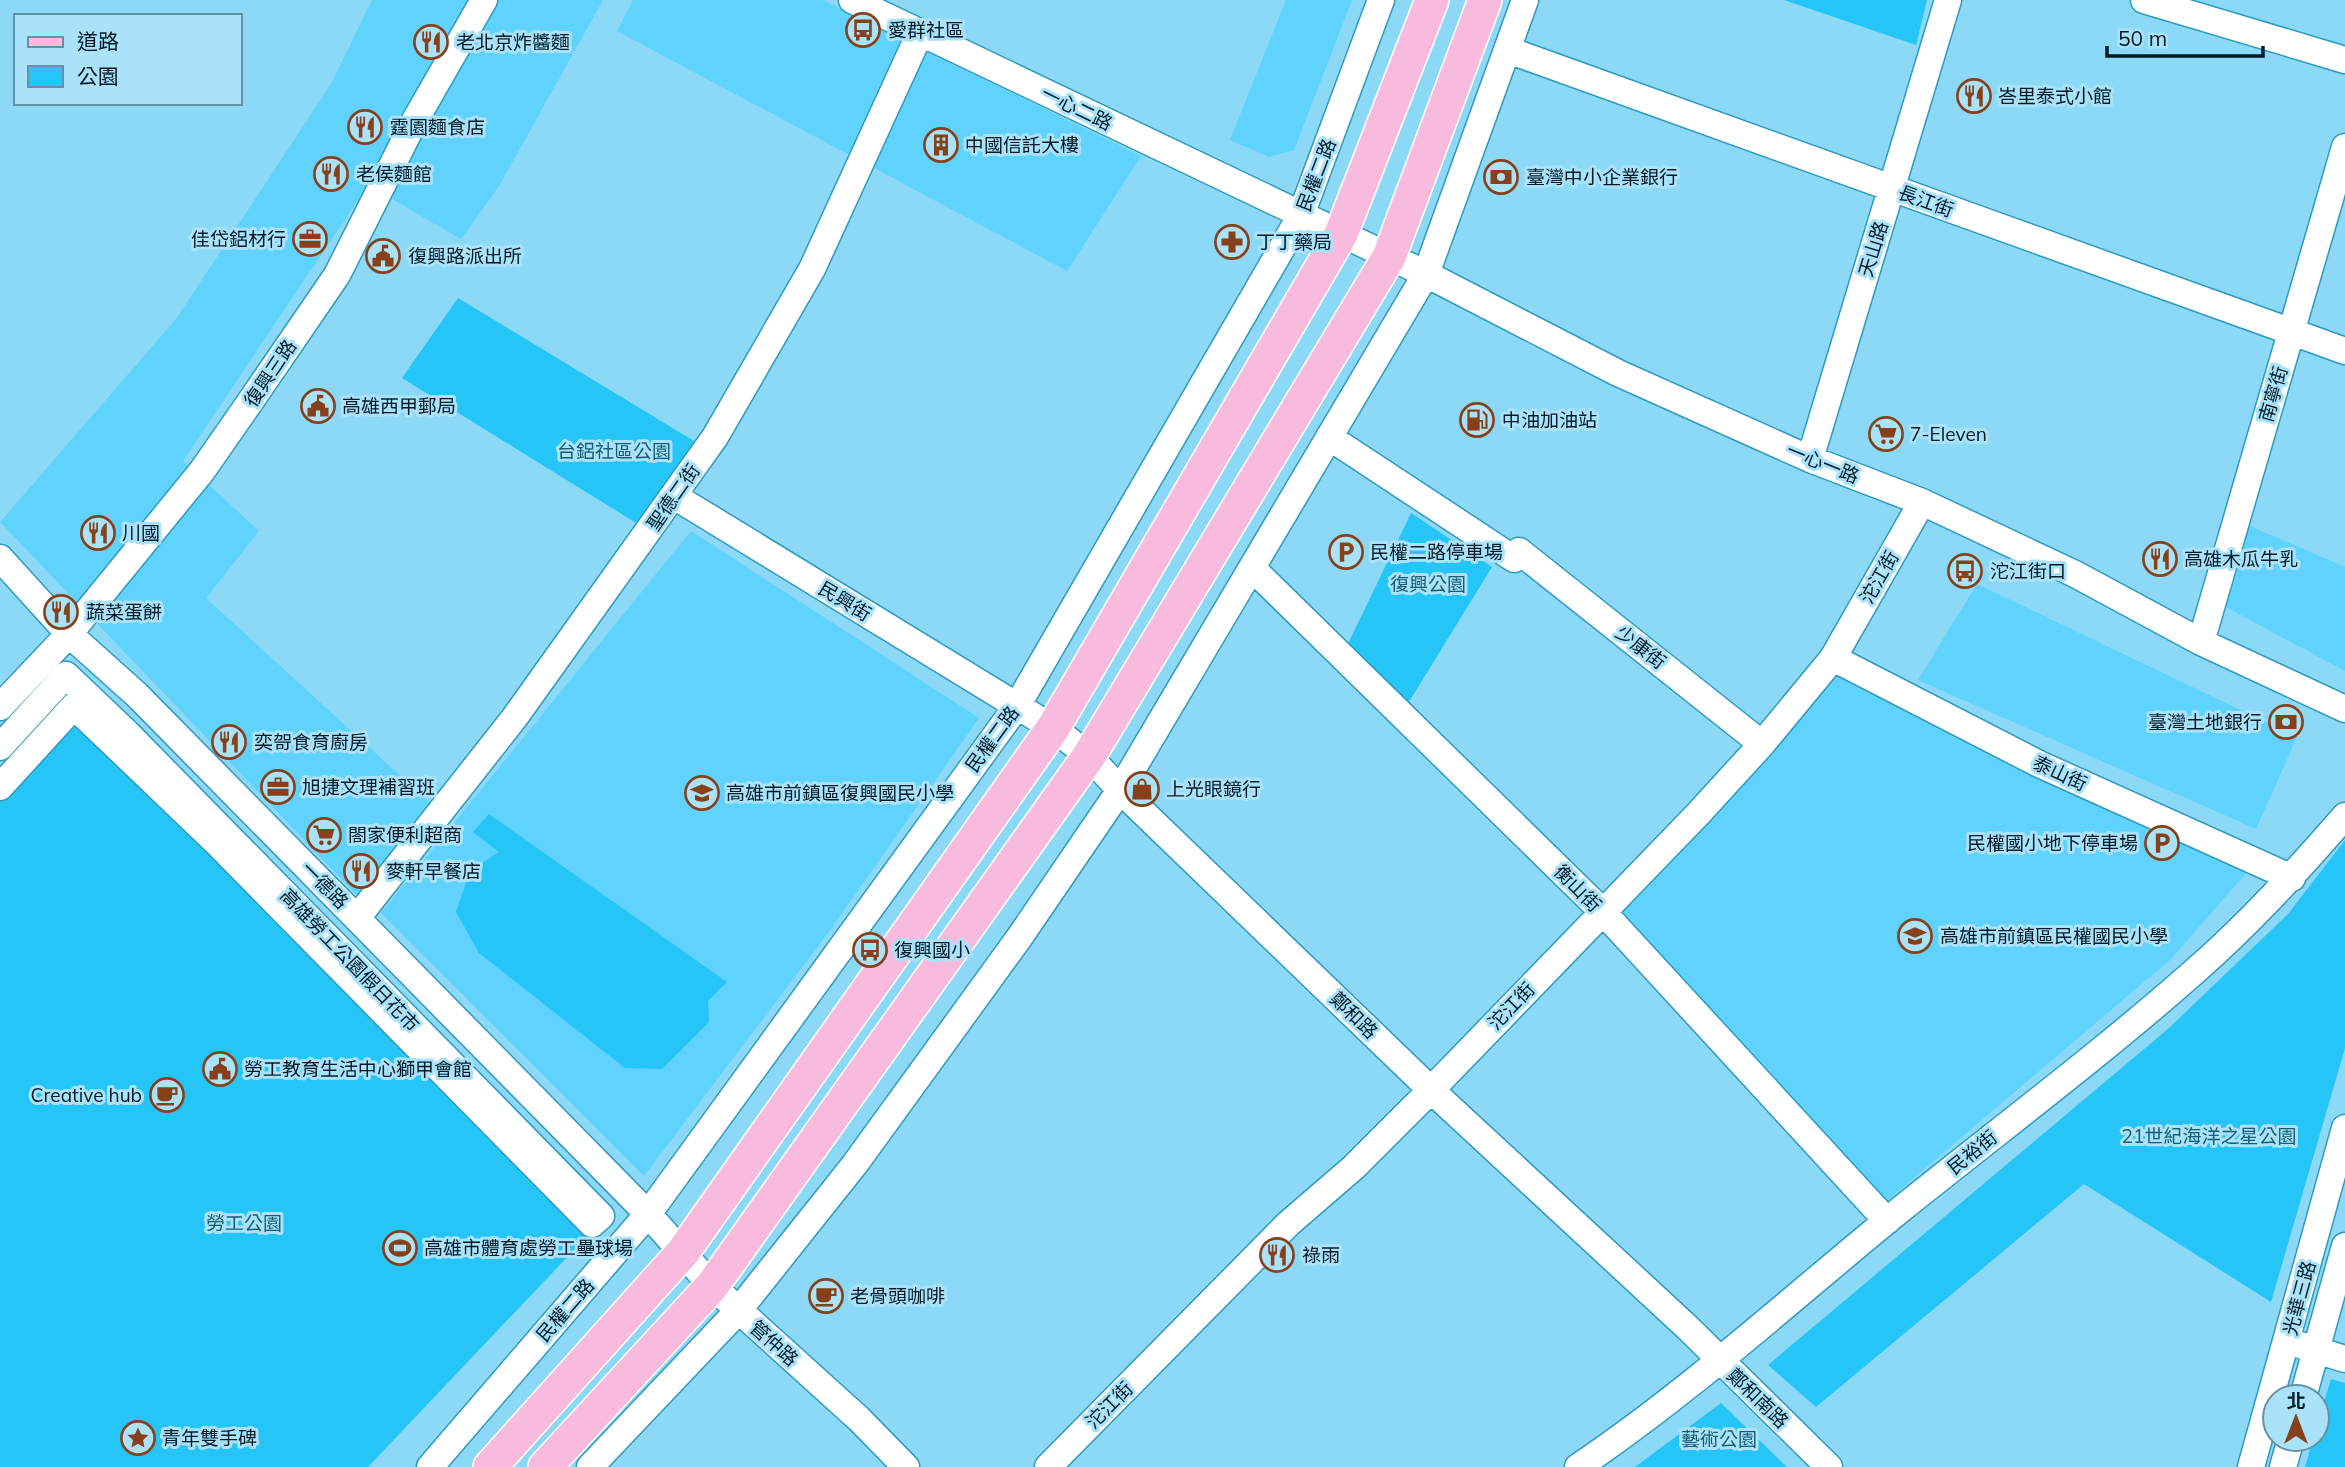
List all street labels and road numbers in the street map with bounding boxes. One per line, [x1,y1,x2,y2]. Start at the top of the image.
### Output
street label: 一心二路 [1038,81,1116,135]
street label: 民權二路 [1291,135,1341,215]
street label: 長江街 [1895,180,1957,222]
street label: 天山路 [1853,218,1893,280]
street label: 復興三路 [239,335,301,411]
street label: 南寧街 [2254,363,2292,425]
street label: 一心一路 [1783,438,1863,488]
street label: 聖德二街 [641,459,705,535]
street label: 沱江街 [1854,546,1904,608]
street label: 民興街 [814,576,876,626]
street label: 少康街 [1611,620,1671,674]
street label: 民權二路 [960,701,1024,777]
street label: 泰山街 [2029,750,2091,796]
street label: 一德路 [296,856,354,914]
street label: 衡山街 [1549,859,1607,917]
street label: 高雄勞工公園假日花市 [275,883,425,1037]
street label: 沱江街 [1483,977,1539,1035]
street label: 鄭和路 [1325,987,1383,1043]
street label: 民裕街 [1942,1125,2002,1179]
street label: 光華三路 [2278,1258,2320,1338]
street label: 民權二路 [531,1273,599,1347]
street label: 管仲路 [745,1315,803,1371]
street label: 鄭和南路 [1722,1363,1794,1433]
street label: 沱江街 [1080,1376,1138,1434]

